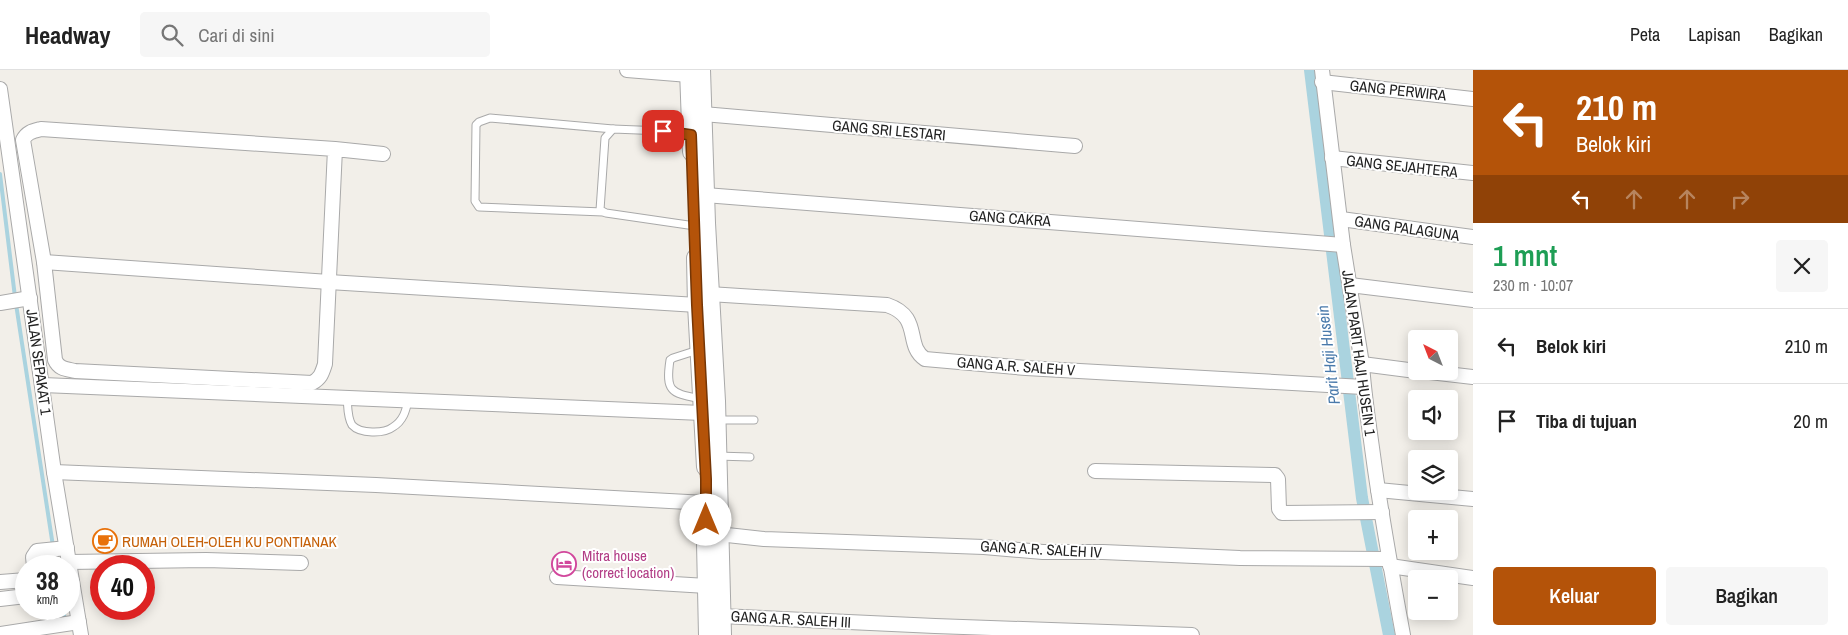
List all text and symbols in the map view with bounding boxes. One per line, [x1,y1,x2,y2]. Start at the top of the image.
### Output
search box [140,12,490,57]
text: Headway [25,19,110,51]
icon: search [158,21,186,49]
text: Cari di sini [198,22,275,48]
text: Peta [1630,22,1660,47]
text: Lapisan [1688,22,1741,47]
text: Bagikan [1769,22,1823,47]
street label: GANG PERWIRA [1349,74,1448,106]
text: 210 m [1576,84,1657,131]
icon: left [1493,90,1558,155]
pin [642,110,684,152]
street label: GANG SRI LESTARI [831,115,947,145]
icon: arrive [649,117,677,145]
text: Belok kiri [1576,129,1651,159]
street label: GANG SEJAHTERA [1345,150,1460,182]
icon: left [1567,185,1595,213]
icon: ahead [1620,185,1648,213]
icon: ahead [1673,185,1701,213]
icon: right [1726,185,1754,213]
street label: GANG CAKRA [968,205,1052,231]
street label: GANG PALAGUNA [1353,210,1462,246]
text: 1 mnt [1493,235,1557,275]
button: close [1776,240,1828,292]
street label: JALAN PARIT HAJI HUSEIN 1 [1337,269,1381,437]
text: 230 m · 10:07 [1493,274,1573,296]
water label: Parit Haji Husein [1311,304,1345,406]
street label: JALAN SEPAKAT 1 [21,308,57,416]
north arrow [1408,330,1458,380]
map controls [1408,330,1458,620]
icon: left [1493,332,1521,360]
text: Belok kiri [1536,333,1606,359]
text: 210 m [1785,333,1828,359]
street label: GANG A.R. SALEH V [956,351,1077,381]
button: sound [1408,390,1458,440]
icon: arrive [1493,407,1521,435]
text: Tiba di tujuan [1536,408,1637,434]
text: 20 m [1793,408,1828,434]
button: layers [1408,450,1458,500]
position arrow [679,493,731,545]
button: + [1408,510,1458,560]
cafe icon: RUMAH OLEH-OLEH KU PONTIANAK [92,528,118,554]
place label: RUMAH OLEH-OLEH KU PONTIANAK [122,531,337,552]
street label: GANG A.R. SALEH IV [980,535,1103,563]
place label: Mitra house (correct location) [582,545,674,583]
hotel icon: Mitra house (correct location) [551,551,577,577]
speed limit sign: 40 [90,555,155,620]
text: 38 [36,564,59,598]
button: Keluar [1493,567,1656,625]
button: Bagikan [1666,567,1828,625]
button: − [1408,570,1458,620]
text: km/h [37,592,58,608]
street label: GANG A.R. SALEH III [730,605,852,633]

